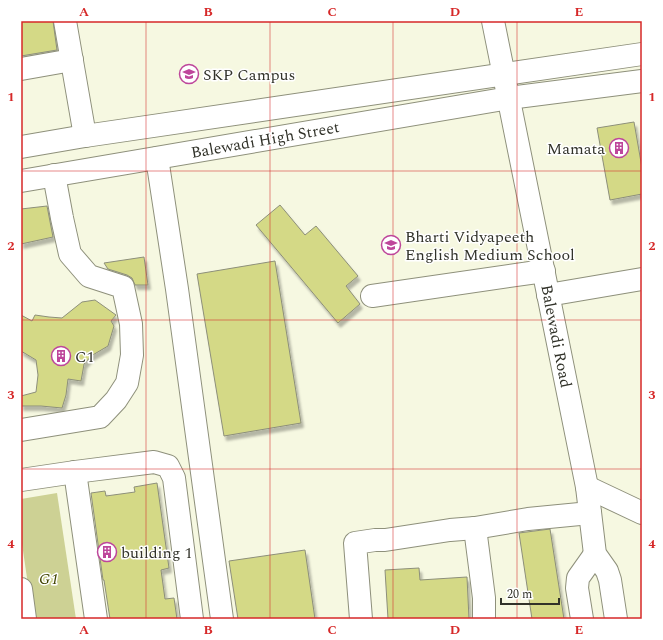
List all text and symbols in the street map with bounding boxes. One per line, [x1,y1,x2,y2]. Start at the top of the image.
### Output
text: A [79,2,89,22]
text: B [203,2,213,22]
text: C [327,2,337,22]
text: D [450,2,460,22]
text: E [575,2,584,22]
school or university icon: SKP Campus [178,63,200,85]
place label: SKP Campus [203,63,295,87]
text: 1 [7,87,15,107]
text: 1 [648,87,656,107]
street label: Balewadi High Street [189,115,342,165]
place label: Mamata [547,137,605,161]
building icon: Mamata [608,137,630,159]
place label: Bharti Vidyapeeth English Medium School [405,225,575,267]
school or university icon: Bharti Vidyapeeth English Medium School [380,234,402,256]
text: 2 [7,236,15,256]
text: 2 [648,236,656,256]
street label: Balewadi Road [534,283,578,390]
building icon: C1 [50,345,72,367]
place label: C1 [75,345,95,369]
text: 3 [7,385,15,405]
text: 3 [648,385,656,405]
text: 4 [7,534,15,554]
text: 4 [648,534,656,554]
building icon: building 1 [96,541,118,563]
place label: building 1 [121,541,193,565]
park label: G1 [39,567,59,591]
scale bar [501,580,559,606]
text: 20 m [507,585,532,604]
text: A [79,620,89,640]
text: B [203,620,213,640]
text: C [327,620,337,640]
text: D [450,620,460,640]
text: E [575,620,584,640]

